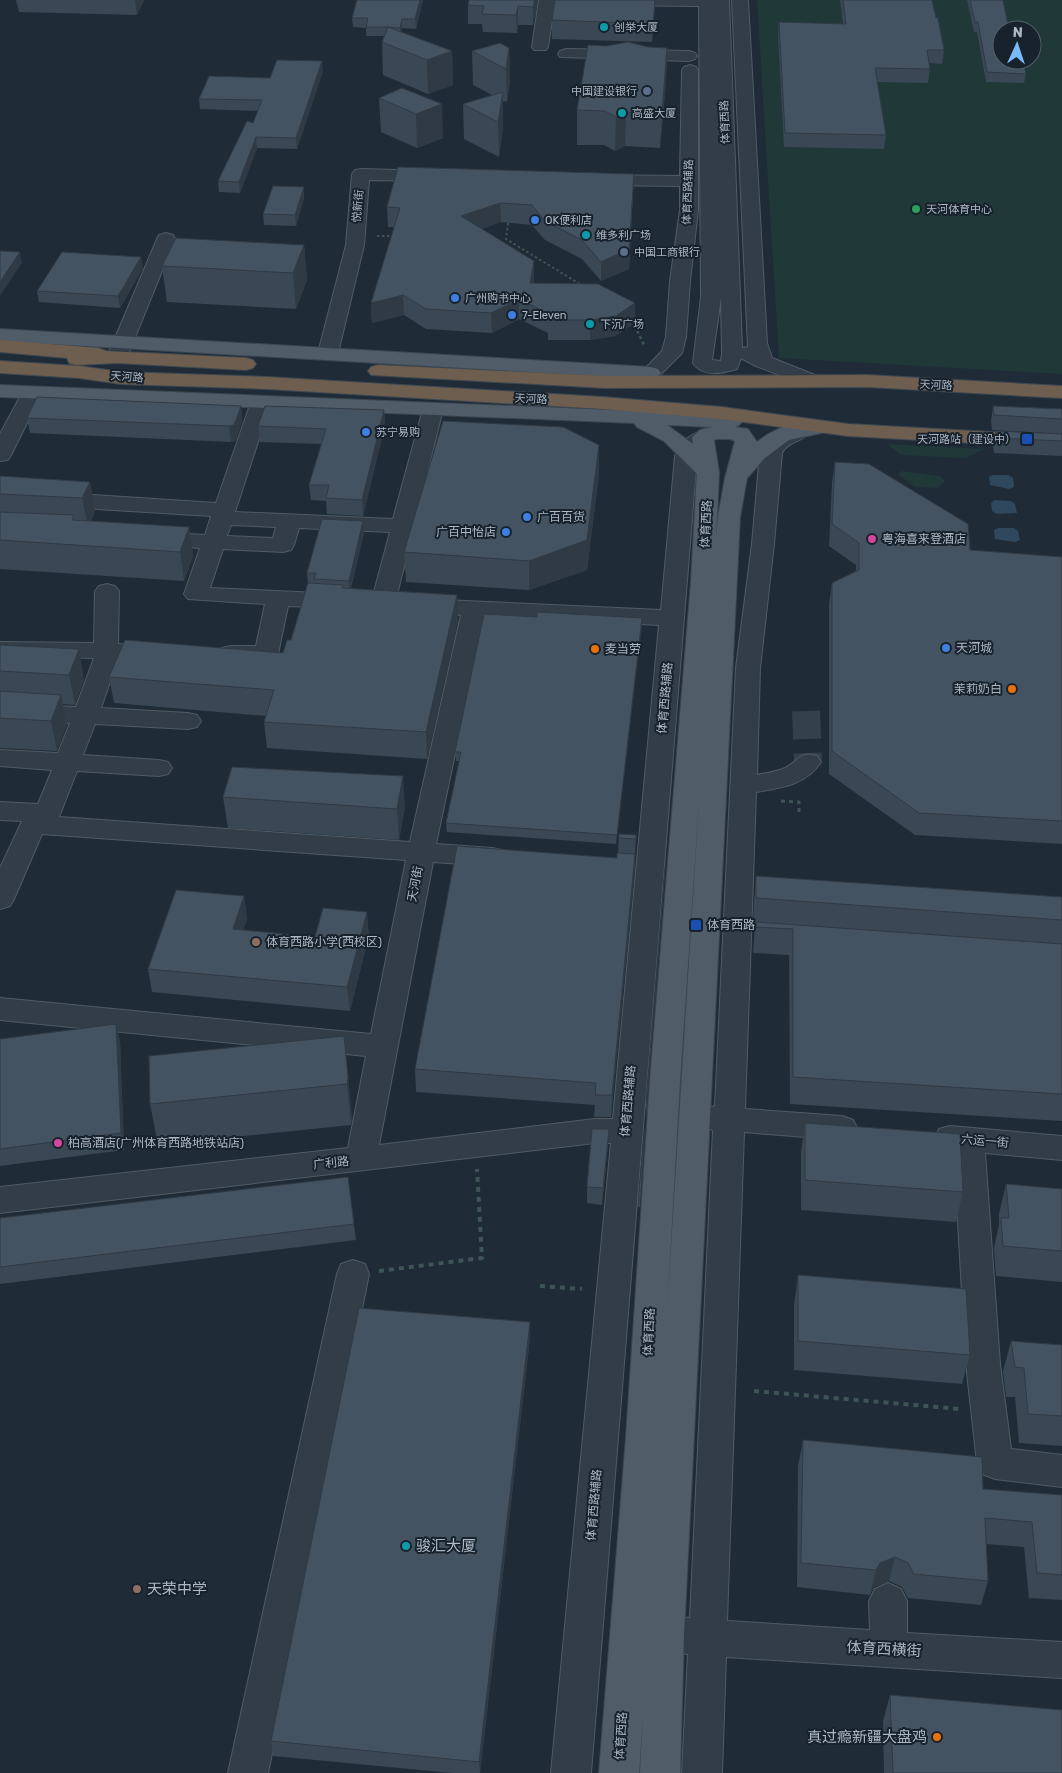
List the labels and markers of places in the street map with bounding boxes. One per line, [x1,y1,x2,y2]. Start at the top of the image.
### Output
marker: 创举大厦 [598,21,610,33]
place label: 创举大厦 [614,21,658,34]
place label: 中国建设银行 [571,85,637,98]
marker: 中国建设银行 [641,85,653,97]
marker: 高盛大厦 [616,107,628,119]
place label: 高盛大厦 [632,107,676,120]
marker: 天河体育中心 [910,203,922,215]
place label: 天河体育中心 [926,203,992,216]
marker: OK便利店 [529,214,541,226]
place label: OK便利店 [545,214,592,227]
marker: 维多利广场 [580,229,592,241]
place label: 维多利广场 [596,229,651,242]
marker: 中国工商银行 [618,246,630,258]
place label: 中国工商银行 [634,246,700,259]
marker: 广州购书中心 [449,292,461,304]
place label: 广州购书中心 [465,292,531,305]
marker: 7-Eleven [506,309,518,321]
place label: 7-Eleven [522,309,567,322]
marker: 下沉广场 [584,318,596,330]
place label: 下沉广场 [600,318,644,331]
marker: 苏宁易购 [360,426,372,438]
place label: 苏宁易购 [376,426,420,439]
marker: 天河路站（建设中） [1020,432,1034,446]
place label: 天河路站（建设中） [917,433,1016,446]
place label: 广百百货 [537,510,585,524]
marker: 广百百货 [521,511,533,523]
place label: 广百中怡店 [436,525,496,539]
marker: 广百中怡店 [500,526,512,538]
place label: 粤海喜来登酒店 [882,532,966,546]
marker: 粤海喜来登酒店 [866,533,878,545]
place label: 天河城 [956,641,992,655]
place label: 麦当劳 [605,642,641,656]
marker: 天河城 [940,642,952,654]
marker: 麦当劳 [589,643,601,655]
place label: 茉莉奶白 [954,682,1002,696]
marker: 茉莉奶白 [1006,683,1018,695]
marker: 体育西路 [689,918,703,932]
place label: 体育西路 [707,918,755,932]
place label: 体育西路小学(西校区) [266,935,382,949]
marker: 体育西路小学(西校区) [250,936,262,948]
place label: 柏高酒店(广州体育西路地铁站店) [68,1136,244,1150]
marker: 柏高酒店(广州体育西路地铁站店) [52,1137,64,1149]
place label: 骏汇大厦 [416,1537,476,1555]
marker: 骏汇大厦 [400,1540,412,1552]
place label: 天荣中学 [147,1580,207,1598]
marker: 天荣中学 [131,1583,143,1595]
place label: 真过瘾新疆大盘鸡 [807,1728,927,1746]
marker: 真过瘾新疆大盘鸡 [931,1731,943,1743]

